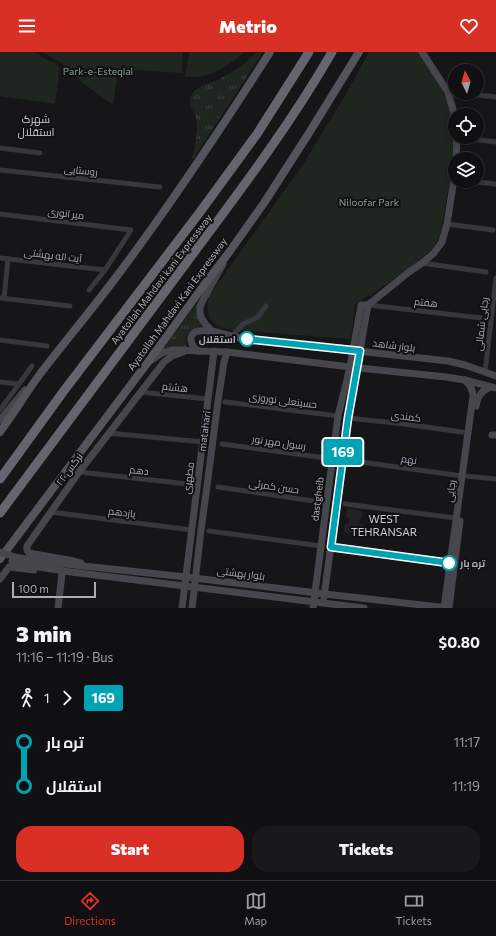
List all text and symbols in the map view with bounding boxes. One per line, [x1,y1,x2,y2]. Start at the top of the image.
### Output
icon: menu [16,15,38,37]
text: Metrio [219,15,277,37]
icon: heart [458,15,480,37]
north arrow [448,64,484,100]
map controls [448,64,484,188]
park label: Park-e-Esteqlal [63,65,133,77]
button: locate [448,108,484,144]
district label: شهرک استقلال [17,112,55,139]
button: layers [448,152,484,188]
street label: روستایی [63,162,98,179]
park label: Niloofar Park [339,196,400,208]
street label: میر انوری [47,205,85,222]
street label: Ayatollah Mahdavi kani Expressway [108,211,214,347]
street label: Ayatollah Mahdavi Kani Expressway [125,235,229,373]
street label: آیت اله بهشتی [23,245,83,266]
street label: هفتم [413,295,439,311]
street label: رجایی شمالی [472,296,491,352]
marker: استقلال [239,331,255,347]
place label: استقلال [199,333,236,346]
street label: بلوار شاهد [372,336,416,354]
street label: هشتم [161,380,189,396]
street label: حسینعلی نوروزی [248,390,318,411]
street label: کمندی [390,408,422,425]
street label: matahari [196,410,212,452]
street label: رسول مهر نور [250,432,307,453]
line badge: 169 [320,439,366,465]
text: 169 [331,443,355,460]
street label: نرگس ۲۲ [53,450,86,488]
street label: نهم [400,452,418,468]
street label: مطهری [180,461,197,495]
street label: دهم [129,463,149,479]
street label: dastgheib [308,476,326,522]
street label: حسن کمرئی [248,477,300,496]
street label: رجایی [442,479,459,503]
street label: یازدهم [107,504,137,522]
district label: WEST TEHRANSAR [351,512,418,538]
marker: تره بار [441,555,457,571]
place label: تره بار [459,557,486,570]
street label: بلوار بهشتی [216,564,266,583]
scale bar [12,580,96,599]
text: 100 m [18,582,49,595]
text: 3 min [16,620,72,647]
text: $0.80 [439,633,480,651]
text: 11:16 – 11:19 · Bus [16,649,114,665]
icon: walk [16,687,38,709]
icon: forward [56,687,78,709]
text: 169 [92,689,115,706]
text: 1 [44,690,50,706]
text: تره بار [46,733,84,751]
text: 11:17 [453,734,480,750]
text: استقلال [46,777,102,795]
text: 11:19 [452,778,480,794]
button: Start [16,826,244,872]
button: Tickets [252,826,480,872]
tab: Directions [64,890,116,927]
tab: Map [244,890,267,927]
tab: Tickets [395,890,432,927]

